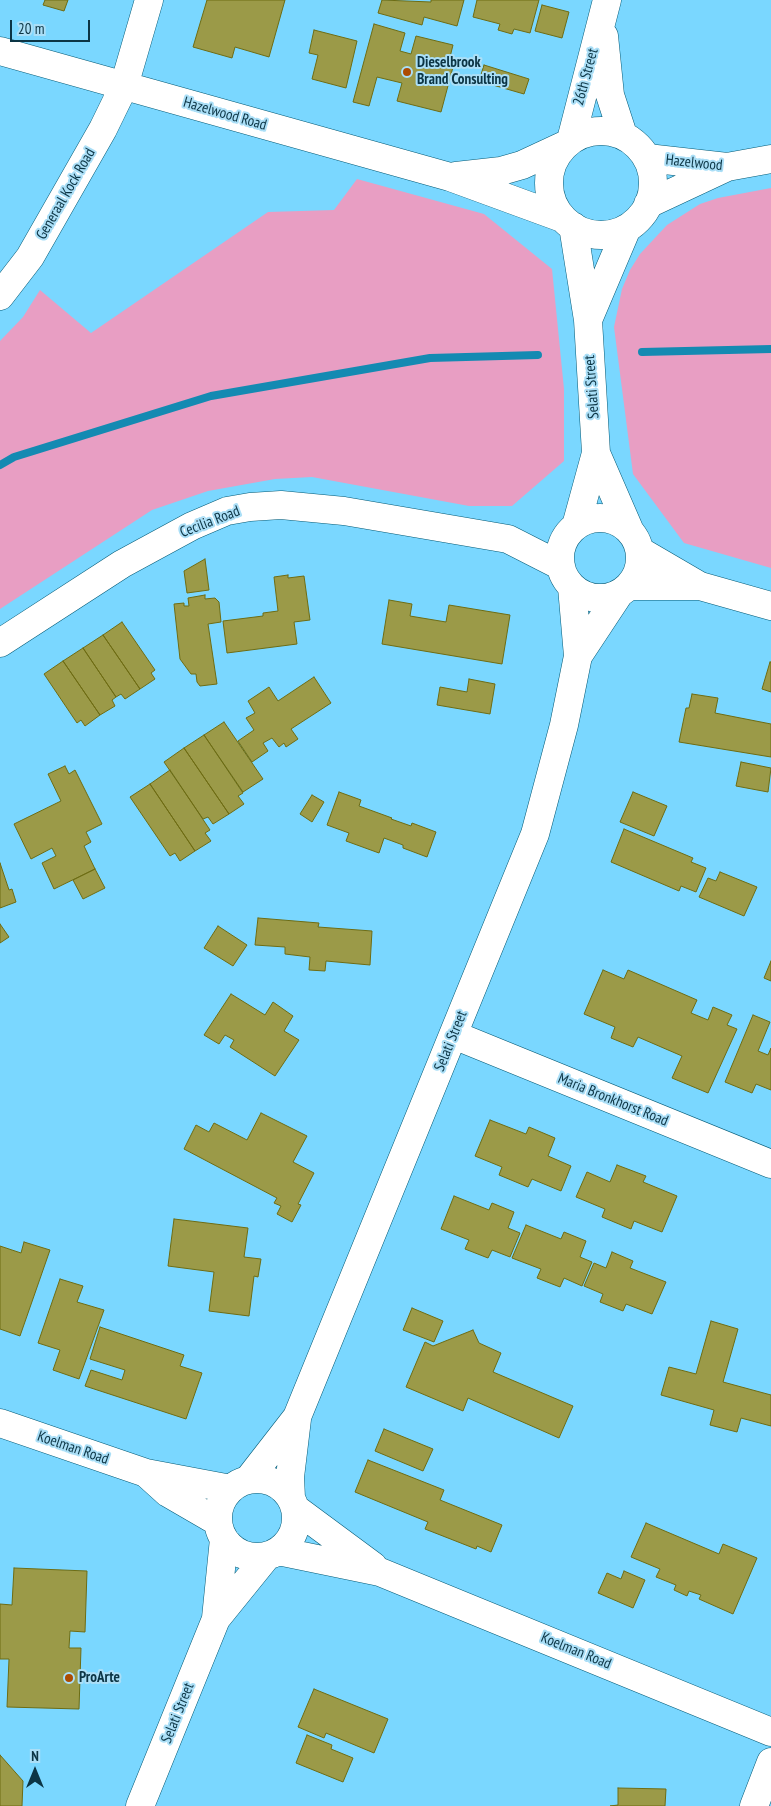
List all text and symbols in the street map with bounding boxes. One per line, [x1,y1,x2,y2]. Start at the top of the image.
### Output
scale bar [12,10,92,42]
text: 20 m [18,19,44,38]
street label: 26th Street [570,46,602,108]
place label: Dieselbrook Brand Consulting [417,54,508,89]
marker: Dieselbrook Brand Consulting [401,66,413,78]
street label: Hazelwood Road [181,94,269,134]
street label: Generaal Kock Road [33,145,99,243]
street label: Hazelwood [665,151,723,175]
street label: Selati Street [581,355,603,419]
street label: Cecilia Road [178,502,242,542]
street label: Selati Street [431,1008,471,1074]
street label: Maria Bronkhorst Road [555,1070,671,1130]
street label: Koelman Road [35,1427,111,1469]
street label: Koelman Road [538,1629,614,1673]
place label: ProArte [79,1669,120,1687]
marker: ProArte [63,1672,75,1684]
street label: Selati Street [158,1680,198,1746]
north arrow [10,1746,60,1796]
text: N [31,1747,39,1765]

